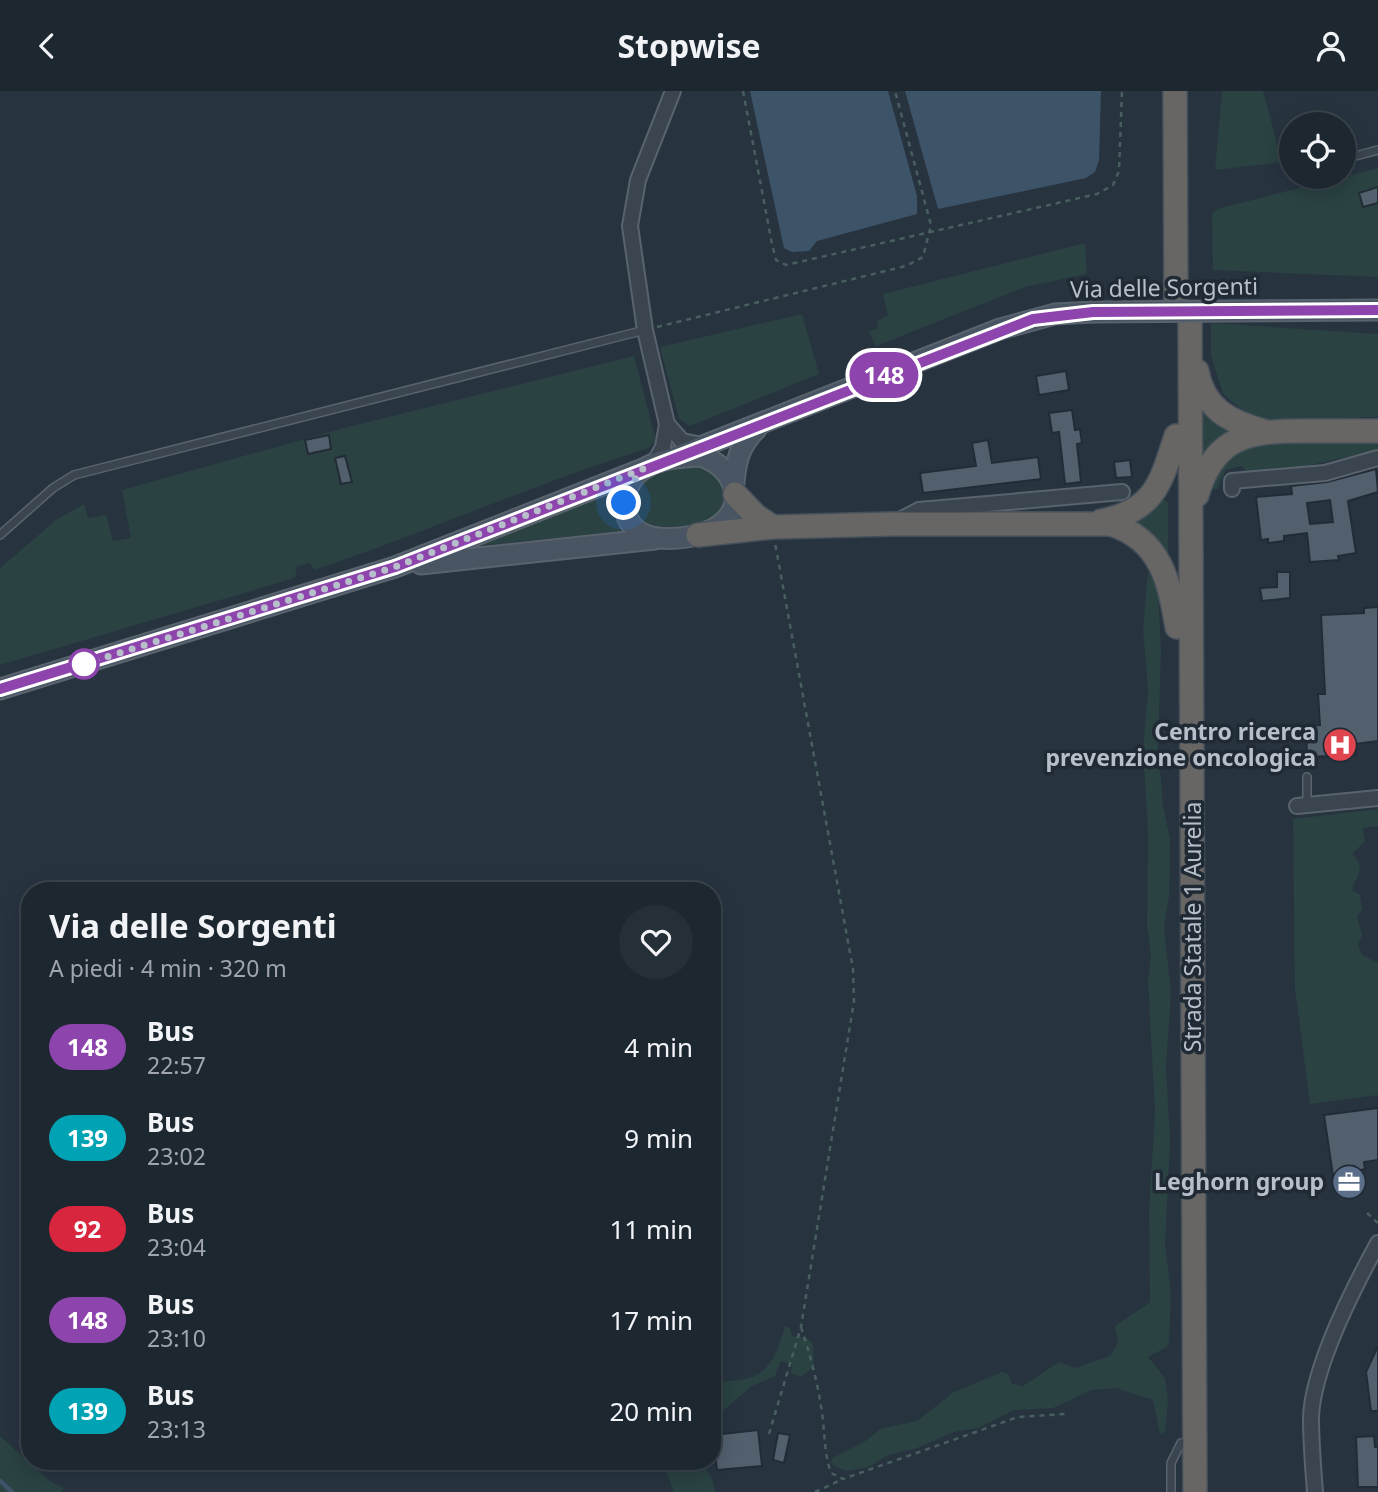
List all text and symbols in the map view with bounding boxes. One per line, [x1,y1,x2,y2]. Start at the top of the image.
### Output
text: Stopwise [617,24,761,67]
icon: back [28,27,66,65]
icon: person [1312,27,1350,65]
map controls [1279,112,1356,189]
button: locate [1279,112,1356,189]
street label: Via delle Sorgenti [1070,269,1258,305]
line badge: 148 [844,352,924,398]
text: 148 [863,358,905,391]
your location [606,485,641,520]
unlabelled marker [69,649,99,679]
place label: Centro ricerca prevenzione oncologica [1045,715,1316,773]
hospital icon: Centro ricerca prevenzione oncologica [1321,726,1359,764]
street label: Strada Statale 1 Aurelia [1176,802,1208,1052]
text: Via delle Sorgenti [49,903,337,948]
button: heart [619,905,693,979]
text: A piedi · 4 min · 320 m [49,952,287,984]
text: Bus [147,1013,194,1049]
text: 4 min [624,1029,693,1065]
text: 148 [67,1030,108,1063]
text: 22:57 [147,1049,206,1081]
text: Bus [147,1104,194,1140]
text: 9 min [624,1120,693,1156]
text: 139 [67,1121,108,1154]
text: 23:02 [147,1140,206,1172]
office icon: Leghorn group [1330,1163,1368,1201]
place label: Leghorn group [1154,1165,1324,1197]
text: Bus [147,1195,194,1231]
text: 11 min [609,1211,693,1247]
text: 92 [74,1212,101,1245]
text: 23:04 [147,1231,206,1263]
text: Bus [147,1286,194,1322]
text: 17 min [609,1302,693,1338]
text: 148 [67,1303,108,1336]
text: 23:10 [147,1322,206,1354]
text: Bus [147,1377,194,1413]
text: 20 min [609,1393,693,1429]
text: 139 [67,1394,108,1427]
text: 23:13 [147,1413,206,1445]

